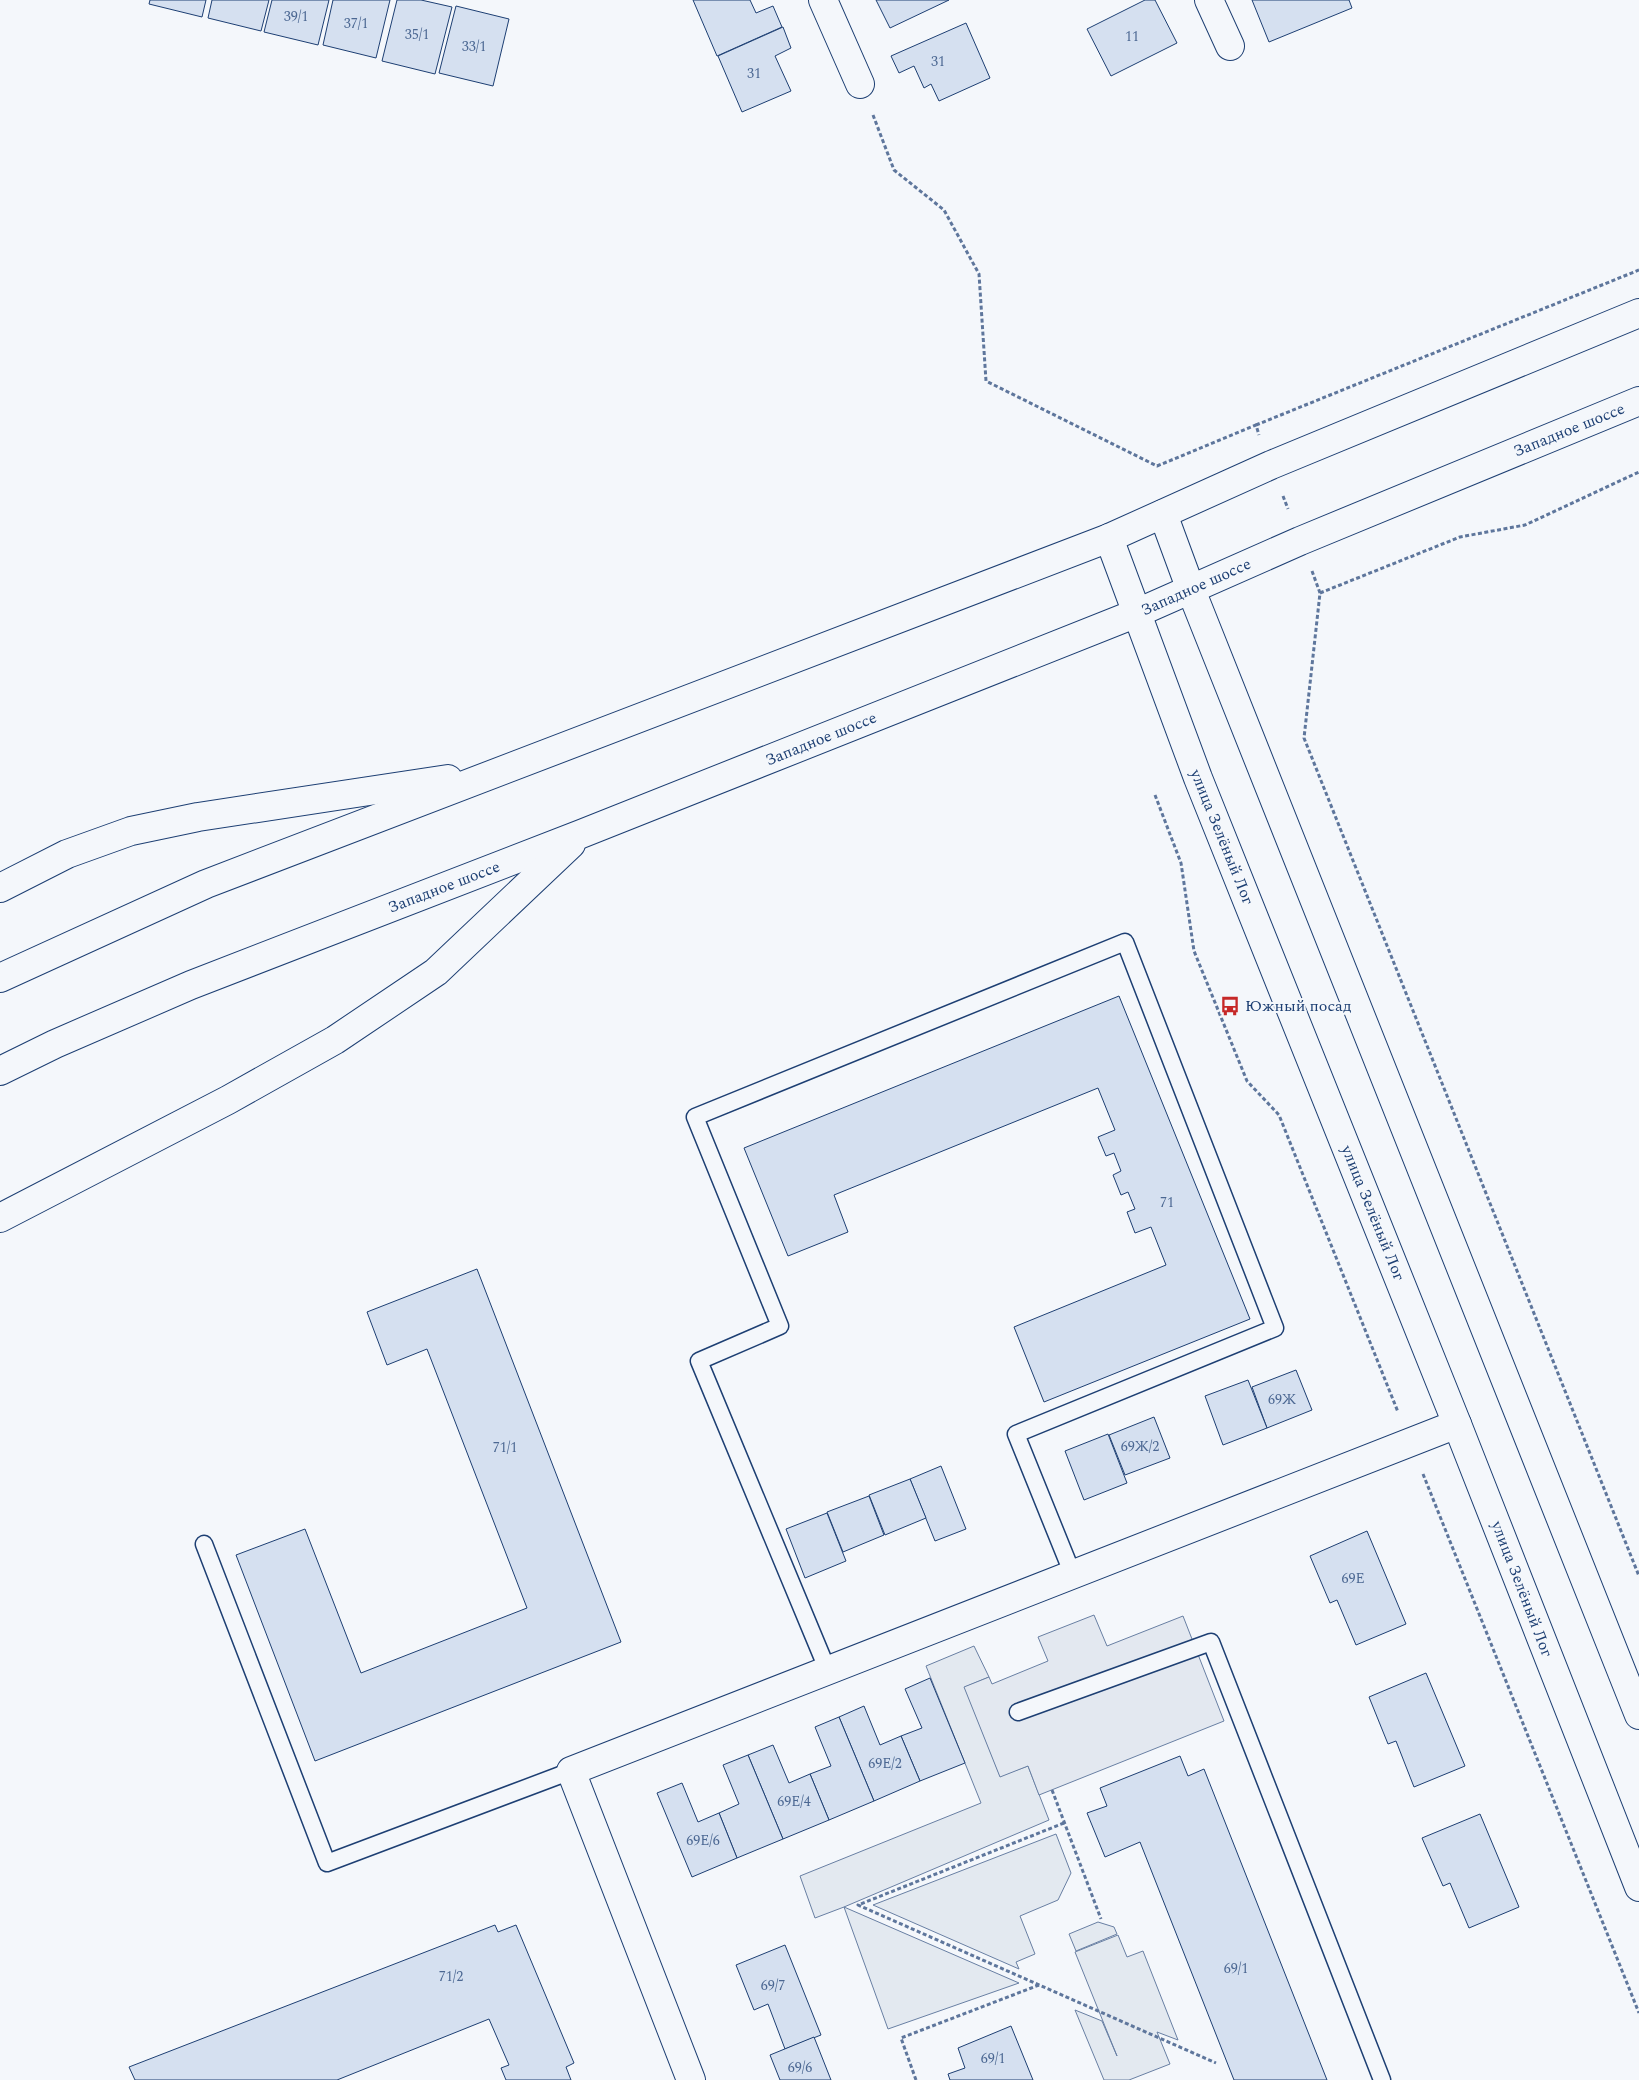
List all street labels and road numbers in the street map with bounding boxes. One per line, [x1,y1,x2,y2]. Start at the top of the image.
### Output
street label: Западное шоссе [1510,397,1628,463]
street label: Западное шоссе [1137,552,1255,622]
street label: Западное шоссе [762,706,880,772]
street label: улица Зелёный Лог [1184,765,1260,908]
street label: Западное шоссе [384,855,504,919]
street label: улица Зелёный Лог [1335,1141,1411,1284]
street label: улица Зелёный Лог [1485,1517,1559,1661]

